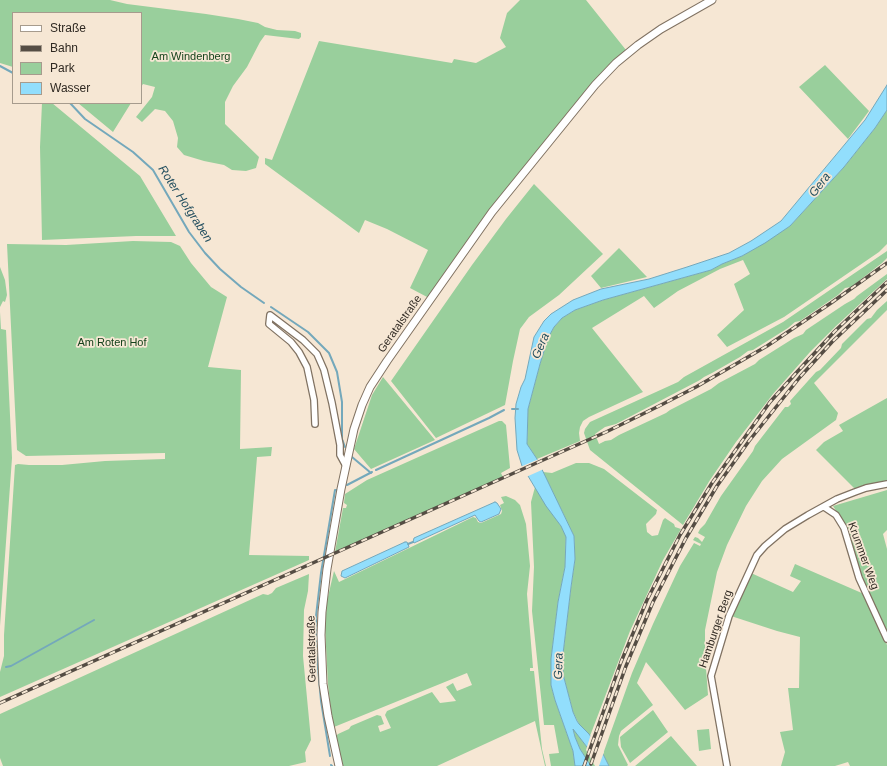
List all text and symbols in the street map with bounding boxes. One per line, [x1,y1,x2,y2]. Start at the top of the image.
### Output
legend [12,12,142,104]
text: Straße [50,21,86,35]
text: Bahn [50,41,78,55]
park label: Am Windenberg [152,50,230,64]
text: Park [50,61,75,75]
text: Wasser [50,81,90,95]
water label: Roter Hofgraben [155,163,215,245]
water label: Gera [806,170,834,200]
street label: Geratalstraße [375,293,425,355]
water label: Gera [529,331,553,361]
park label: Am Roten Hof [77,336,147,350]
street label: Krummer Weg [845,521,881,591]
street label: Hamburger Berg [697,588,735,670]
street label: Geratalstraße [305,615,319,683]
water label: Gera [552,653,566,679]

